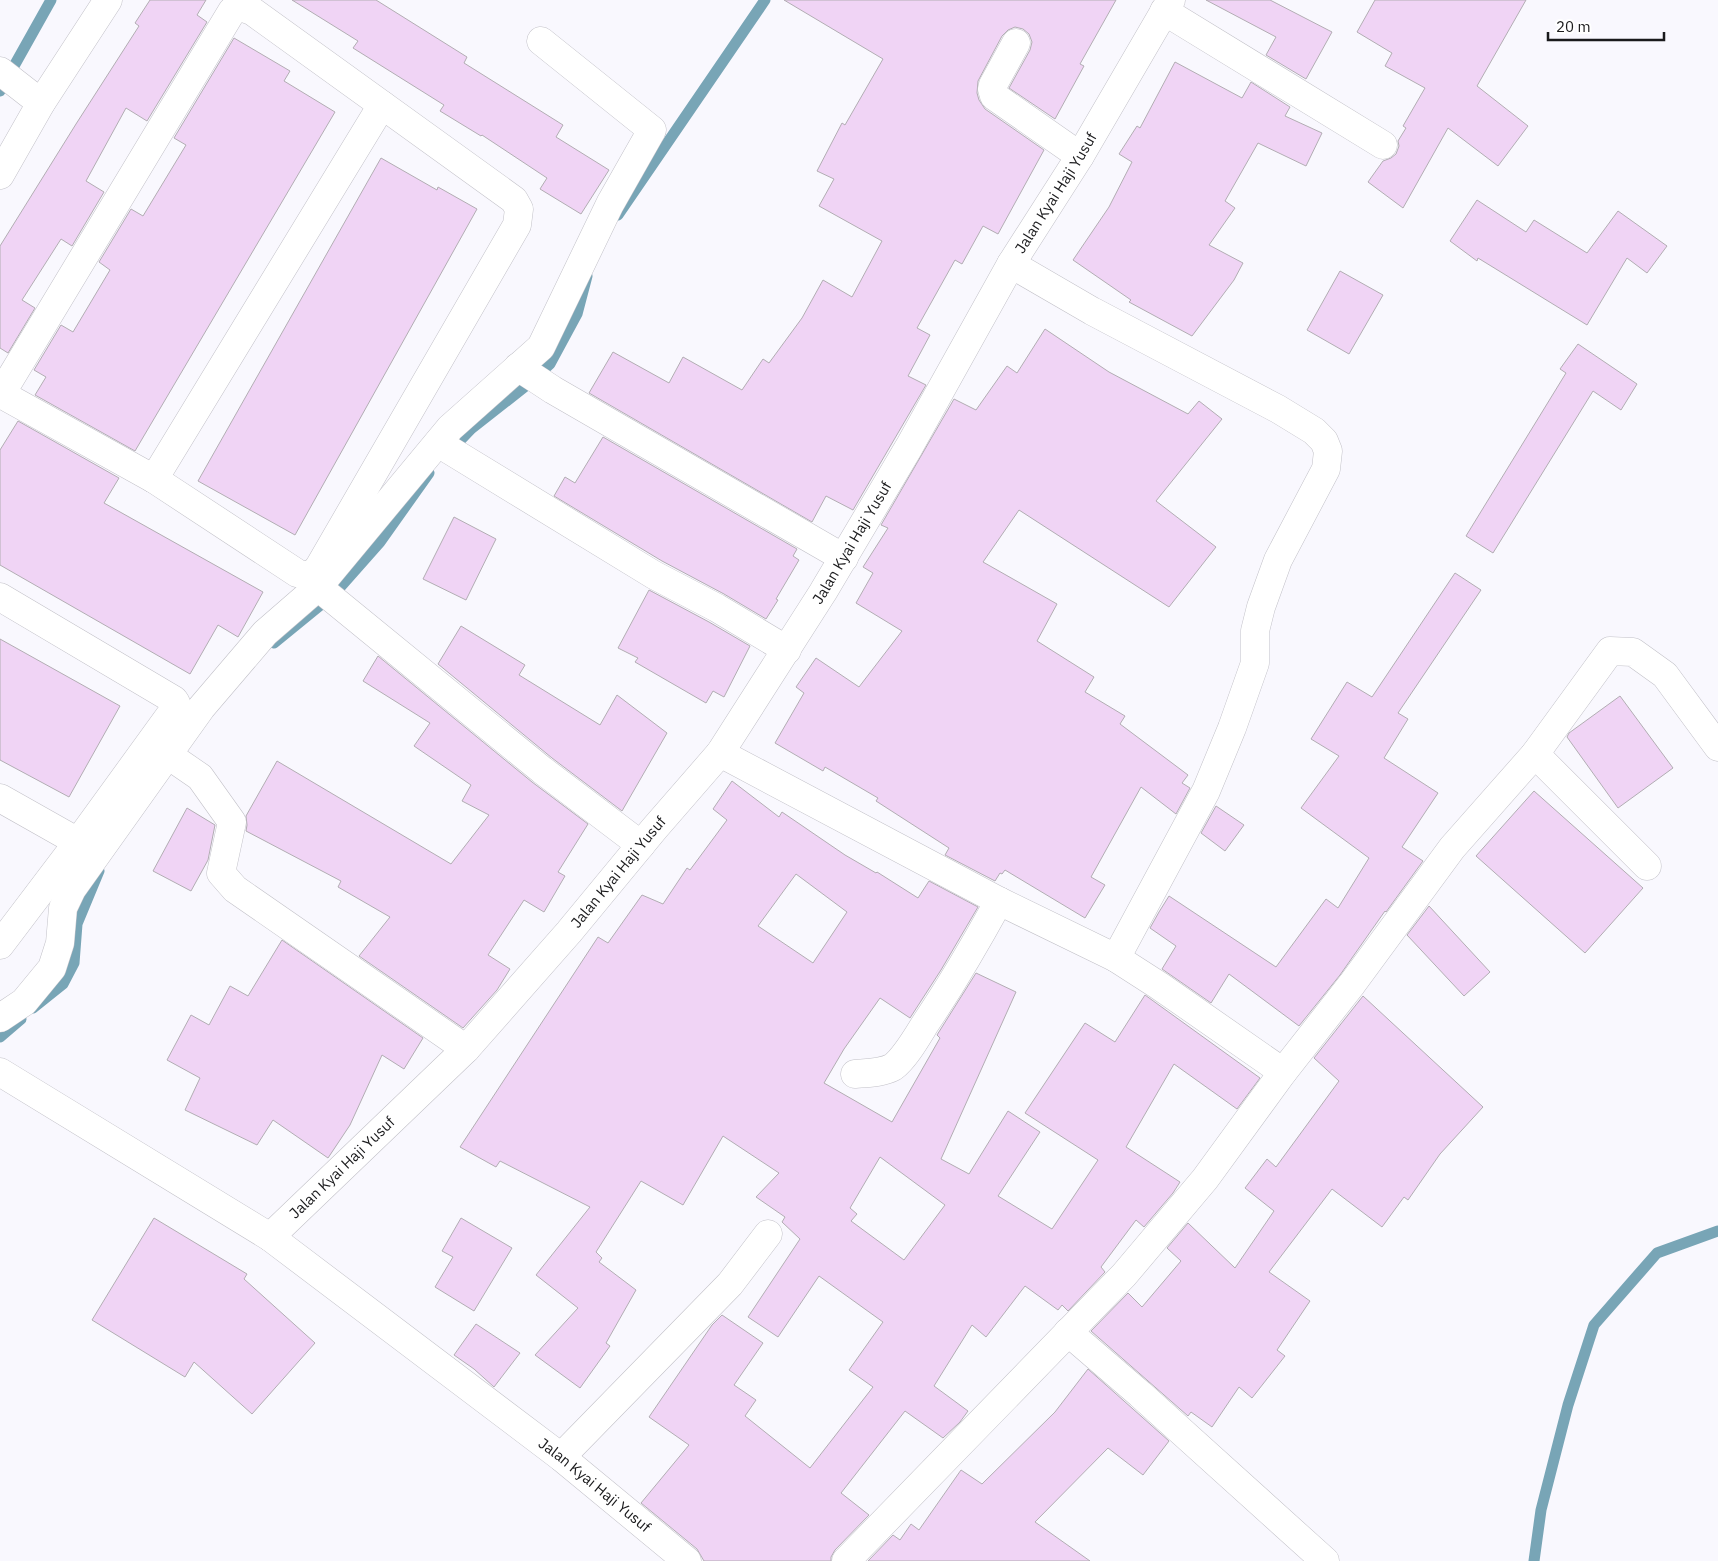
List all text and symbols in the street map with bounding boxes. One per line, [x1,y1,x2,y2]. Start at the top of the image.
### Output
scale bar [1548,10,1664,42]
text: 20 m [1556,17,1591,36]
street label: Jalan Kyai Haji Yusuf [1010,129,1101,257]
street label: Jalan Kyai Haji Yusuf [808,478,896,607]
street label: Jalan Kyai Haji Yusuf [566,812,670,932]
street label: Jalan Kyai Haji Yusuf [285,1112,399,1222]
street label: Jalan Kyai Haji Yusuf [535,1433,655,1536]

